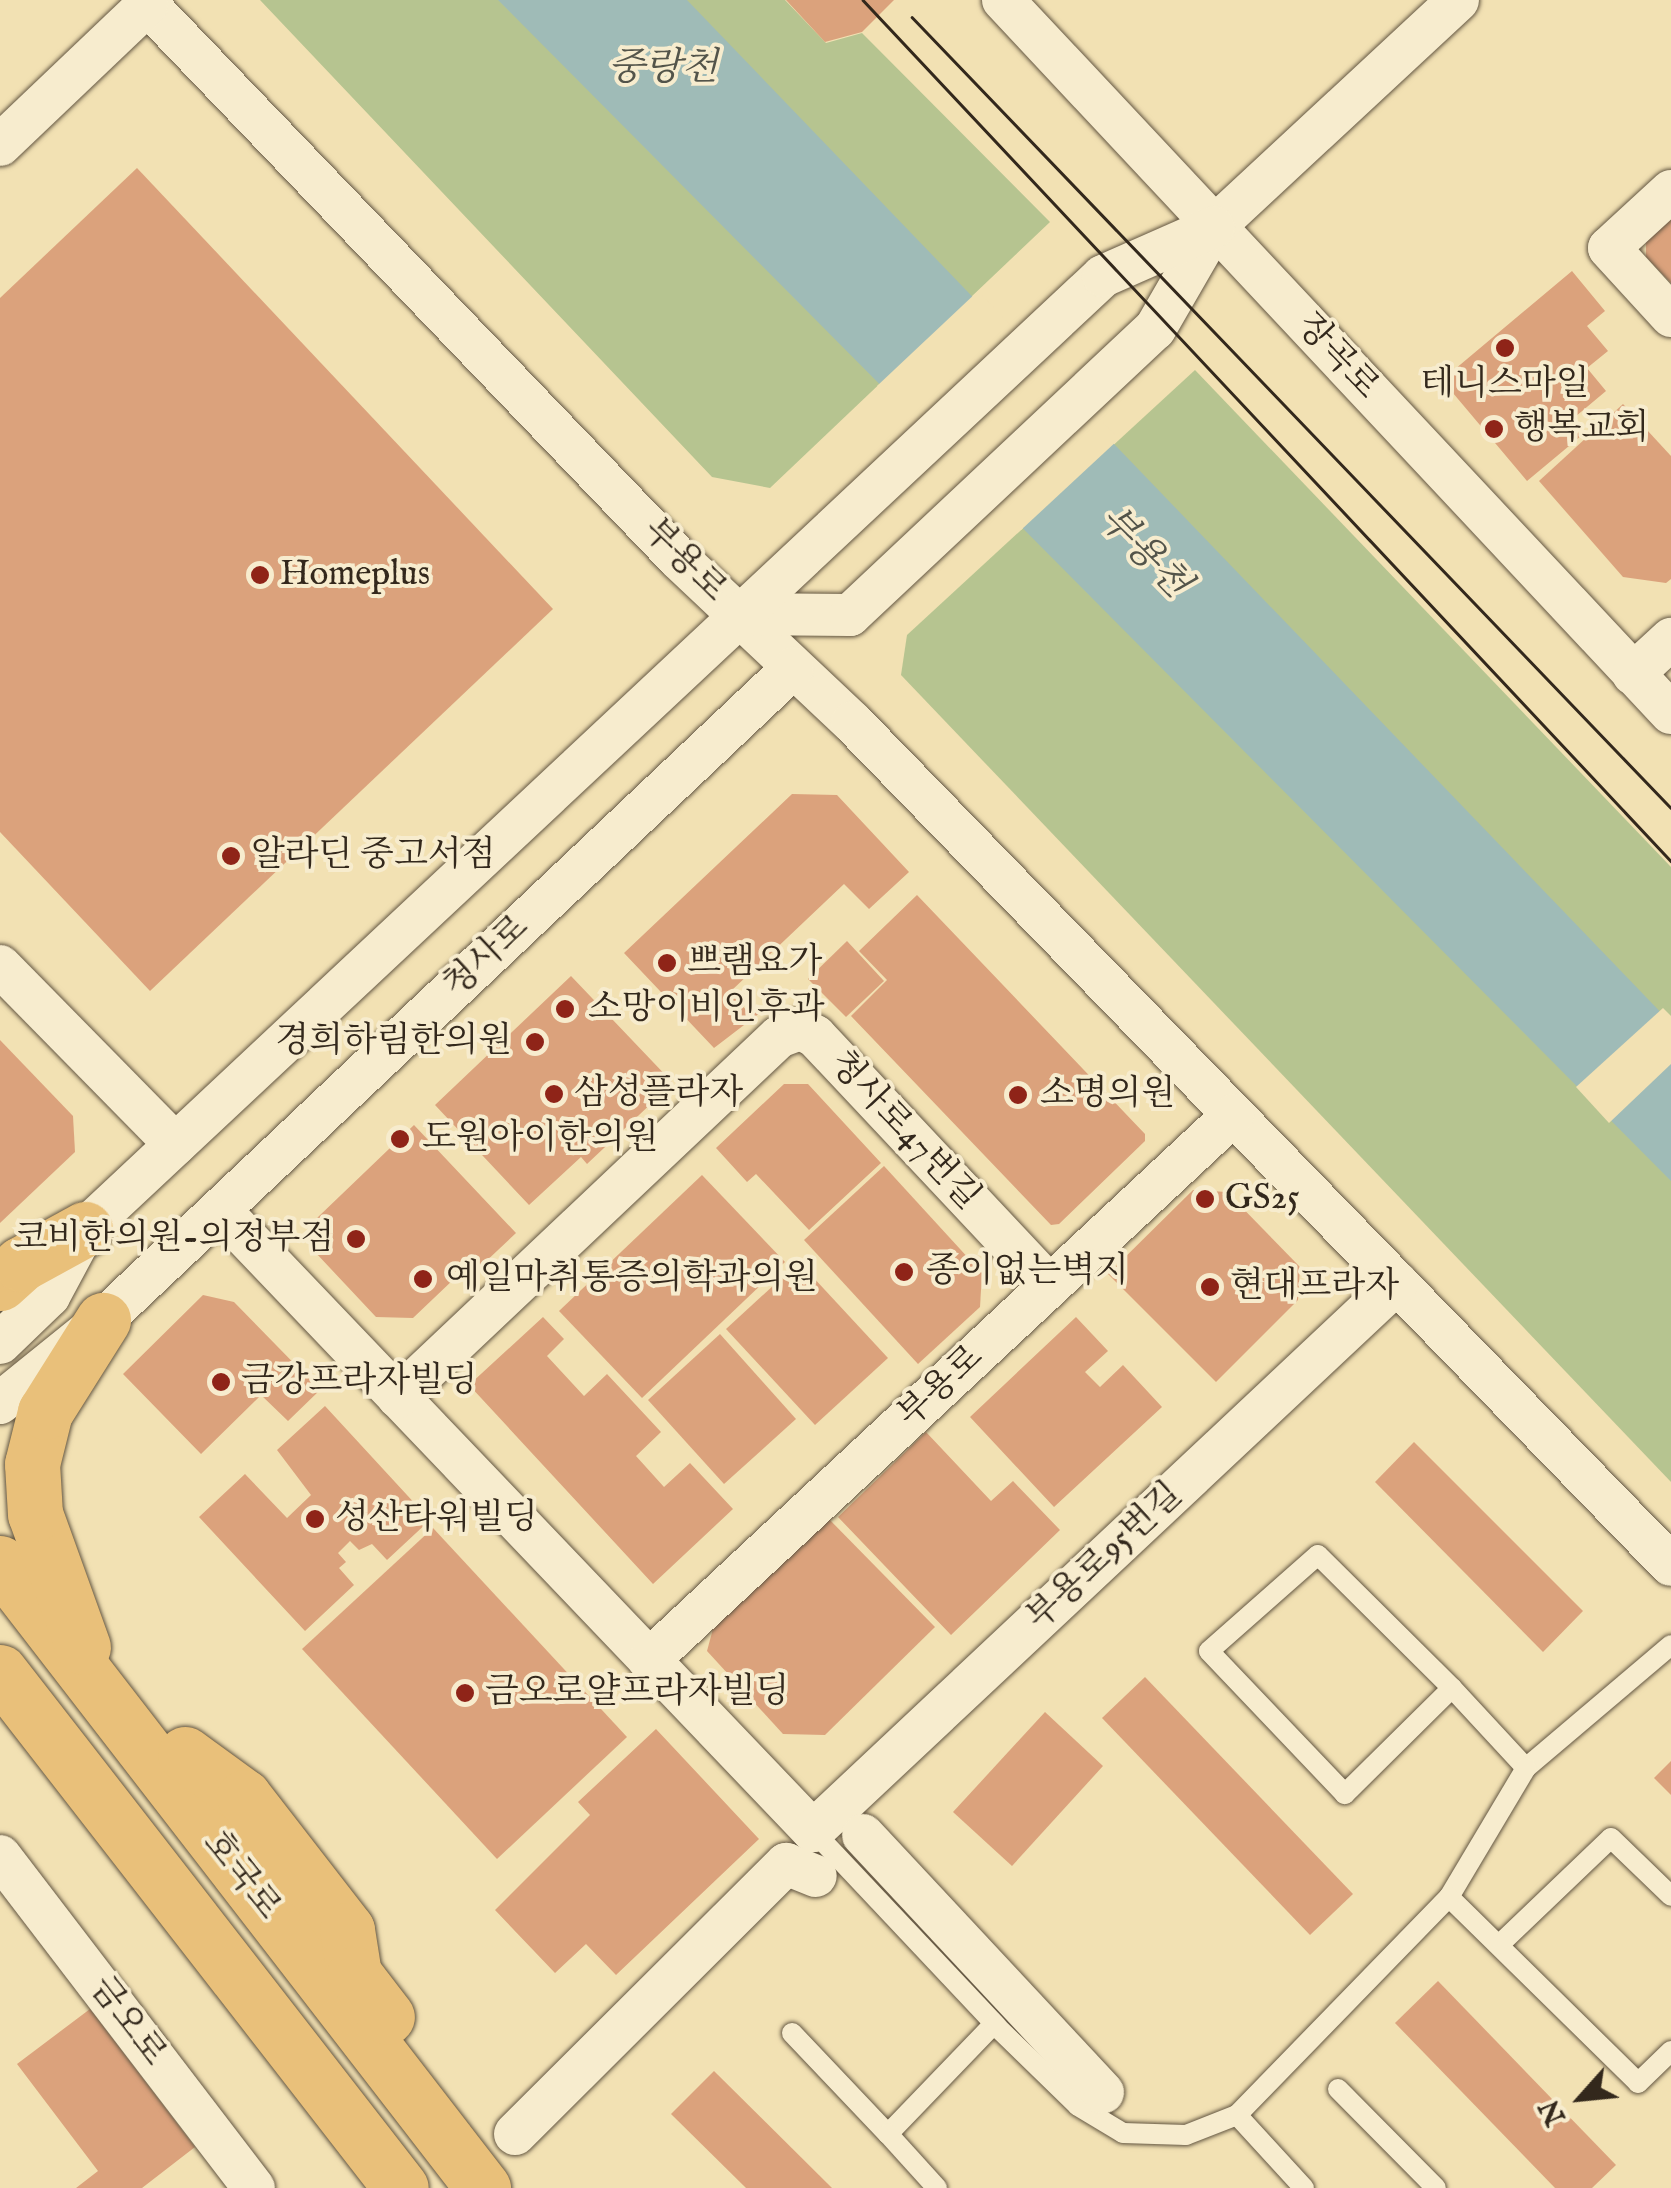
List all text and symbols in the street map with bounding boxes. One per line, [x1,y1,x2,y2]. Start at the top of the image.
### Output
water label: 중랑천 [608,47,718,93]
street label: 장곡로 [1287,306,1387,408]
marker: 테니스마일 [1494,337,1516,359]
place label: 테니스마일 [1420,364,1590,406]
place label: 행복교회 [1514,408,1649,450]
marker: 행복교회 [1483,418,1505,440]
water label: 부용천 [1088,498,1198,608]
street label: 부용로 [633,510,735,612]
place label: Homeplus [280,554,430,596]
marker: Homeplus [249,564,271,586]
place label: 알라딘 중고서점 [251,835,495,877]
marker: 알라딘 중고서점 [220,845,242,867]
street label: 청사로 [436,907,538,1007]
place label: 쁘램요가 [687,942,822,984]
marker: 쁘램요가 [656,952,678,974]
place label: 소망이비인후과 [588,988,825,1030]
marker: 소망이비인후과 [552,996,578,1022]
place label: 경희하림한의원 [275,1021,512,1063]
marker: 경희하림한의원 [522,1029,548,1055]
street label: 청사로47번길 [820,1043,988,1219]
place label: 삼성플라자 [574,1073,743,1115]
place label: 소명의원 [1040,1074,1175,1116]
marker: 소명의원 [1005,1082,1031,1108]
marker: 삼성플라자 [543,1083,565,1105]
place label: 도원아이한의원 [422,1118,659,1160]
marker: 도원아이한의원 [387,1126,413,1152]
place label: GS25 [1225,1178,1300,1220]
marker: GS25 [1194,1188,1216,1210]
place label: 코비한의원-의정부점 [13,1218,334,1260]
marker: 코비한의원-의정부점 [343,1226,369,1252]
place label: 종이없는벽지 [926,1251,1129,1293]
place label: 예일마취통증의학과의원 [446,1258,818,1300]
marker: 종이없는벽지 [891,1259,917,1285]
marker: 예일마취통증의학과의원 [410,1266,436,1292]
place label: 현대프라자 [1230,1266,1399,1308]
marker: 현대프라자 [1199,1276,1221,1298]
street label: 부용로 [890,1337,992,1437]
place label: 금강프라자빌딩 [241,1361,478,1403]
marker: 금강프라자빌딩 [210,1371,232,1393]
street label: 부용로95번길 [1019,1474,1191,1640]
place label: 성산타워빌딩 [335,1498,538,1540]
marker: 성산타워빌딩 [304,1508,326,1530]
place label: 금오로얄프라자빌딩 [485,1672,789,1714]
marker: 금오로얄프라자빌딩 [454,1682,476,1704]
street label: 호국로 [193,1823,289,1929]
street label: 금오로 [80,1969,174,2075]
north arrow [1531,2048,1631,2148]
text: N [1533,2093,1575,2131]

